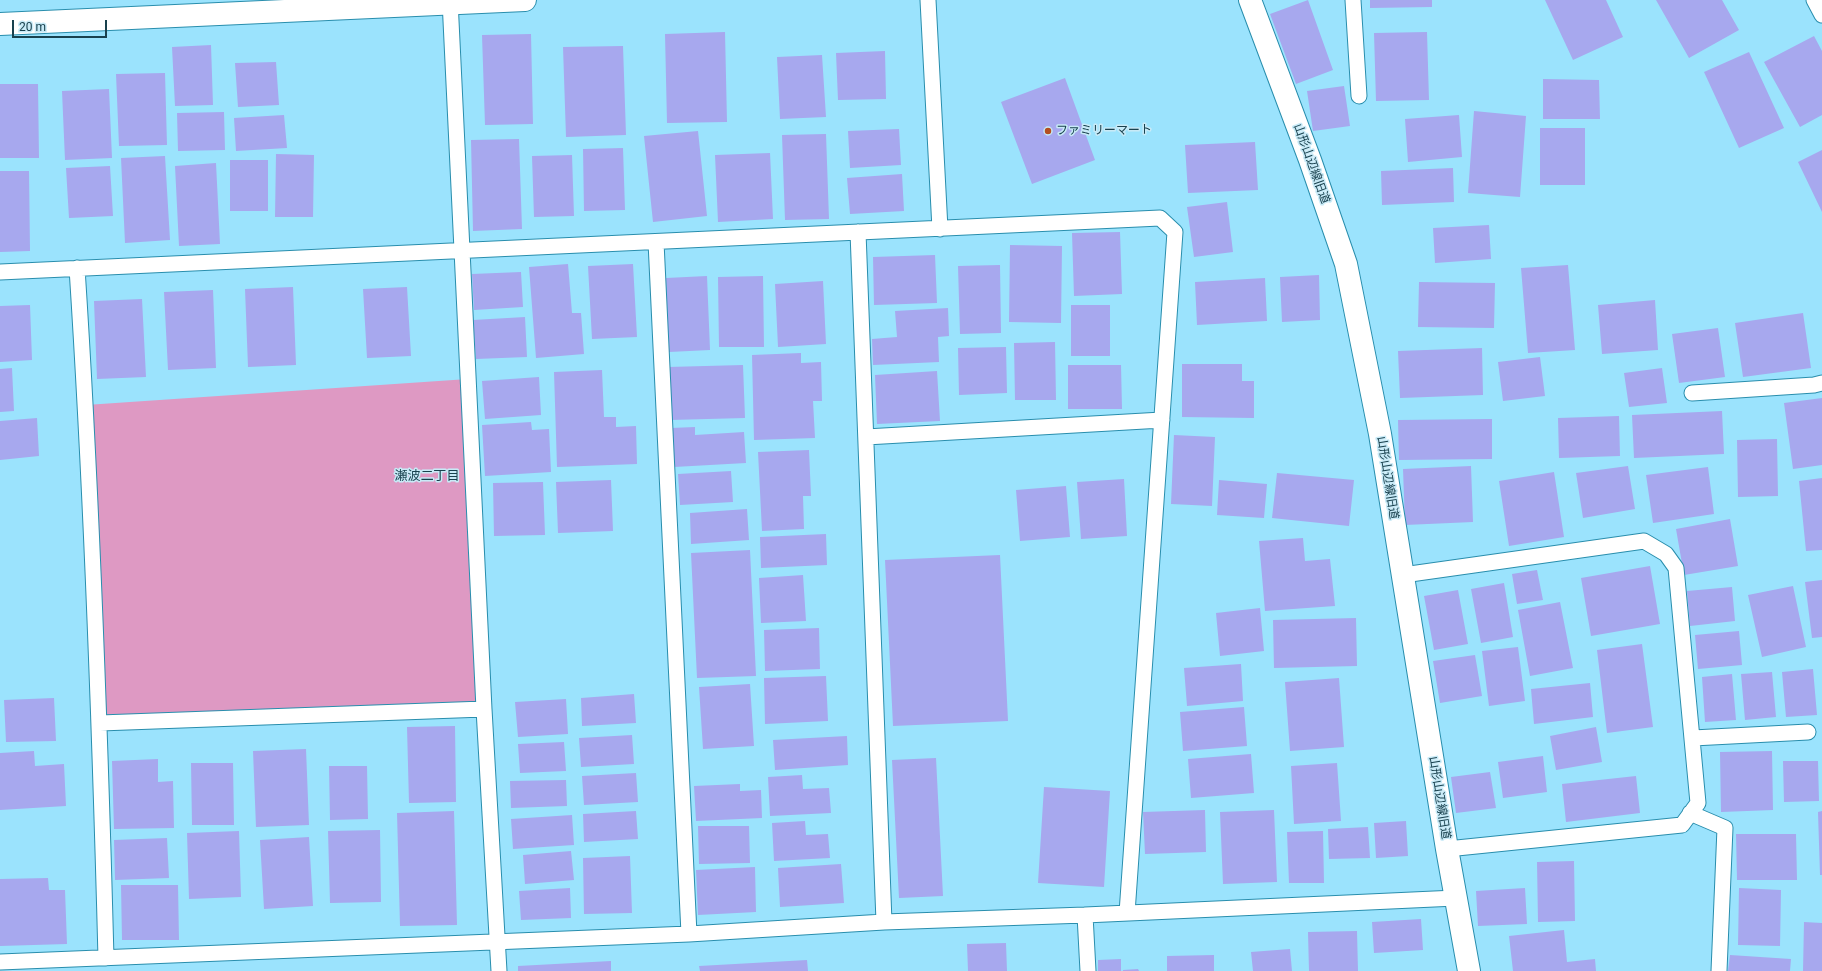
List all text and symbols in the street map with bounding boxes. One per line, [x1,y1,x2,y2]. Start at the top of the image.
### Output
scale bar [14,12,109,38]
text: 20 m [19,20,46,34]
street label: 山形山辺線旧道 [1290,122,1332,206]
place label: ファミリーマート [1056,124,1152,138]
marker: ファミリーマート [1043,126,1053,136]
street label: 山形山辺線旧道 [1373,435,1401,521]
district label: 瀬波二丁目 [395,469,459,485]
street label: 山形山辺線旧道 [1425,755,1453,841]

